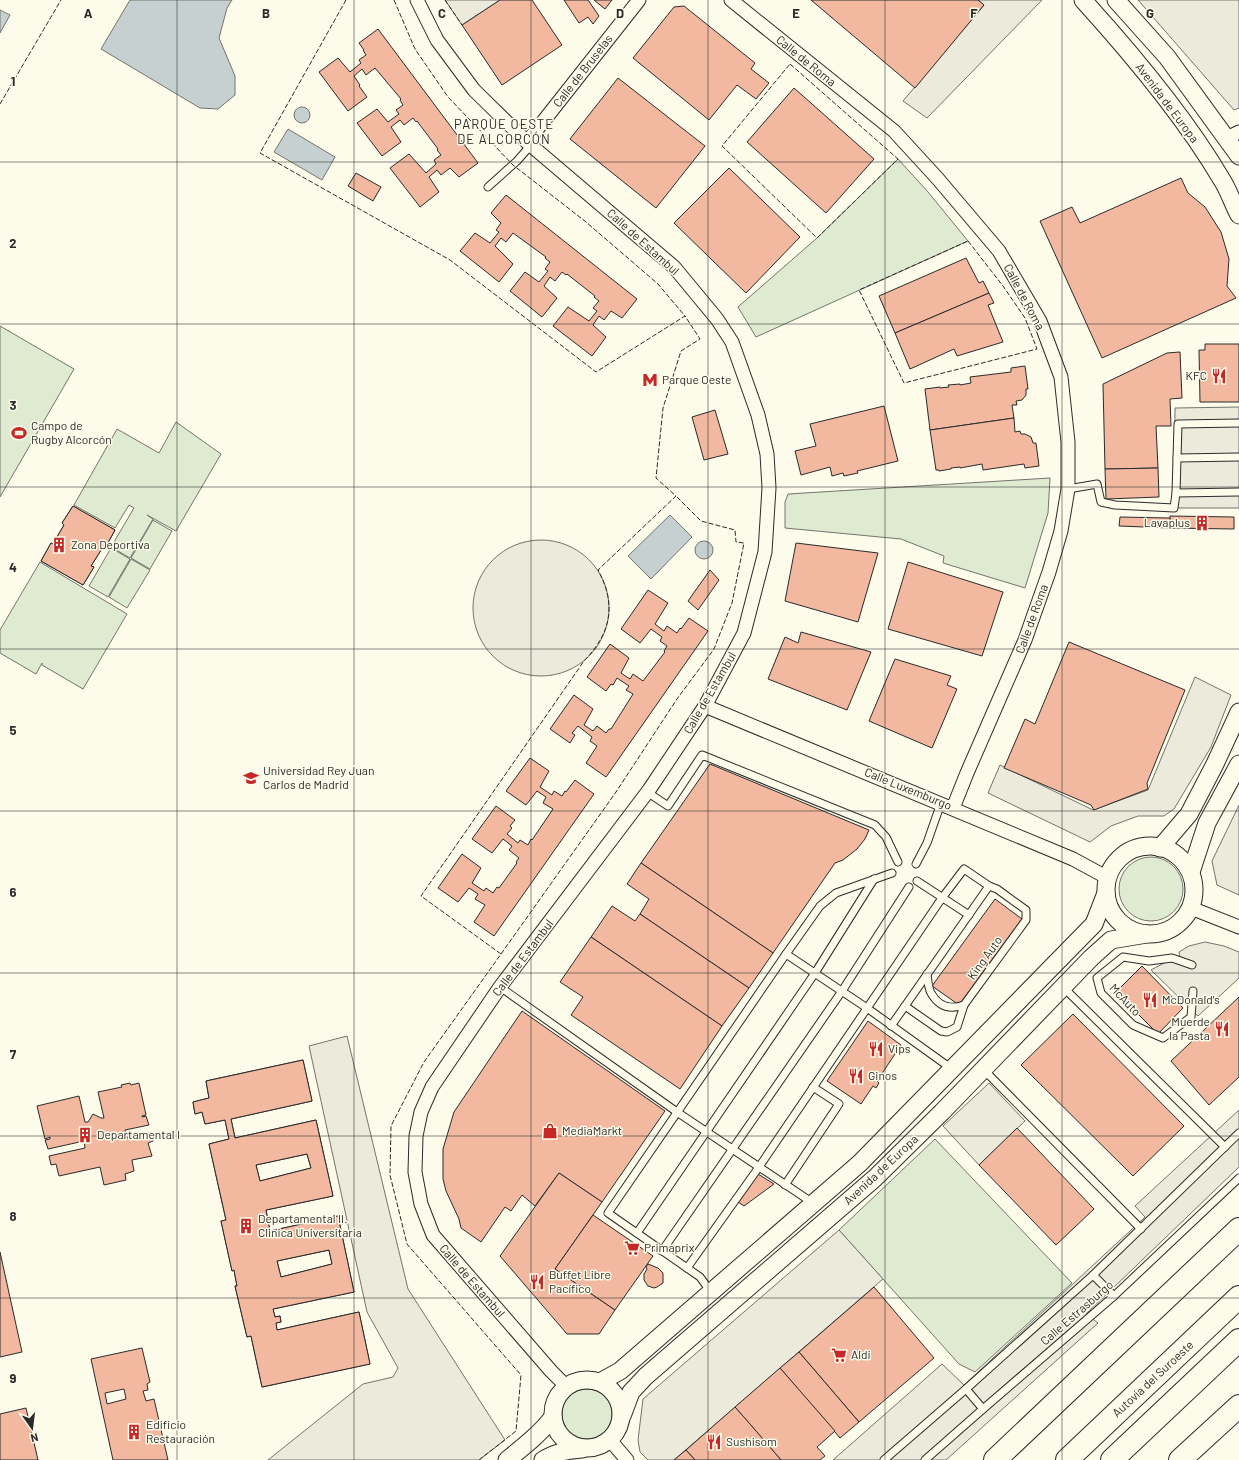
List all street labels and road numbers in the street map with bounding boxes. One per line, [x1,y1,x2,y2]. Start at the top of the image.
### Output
street label: Calle de Bruselas [550,31,615,109]
street label: Calle de Roma [774,32,839,89]
street label: Avenida de Europa [1133,60,1202,145]
street label: Calle de Estambul [605,205,683,277]
street label: Calle de Roma [1002,261,1048,332]
street label: Calle de Roma [1012,582,1050,655]
street label: Calle de Estambul [680,649,738,736]
street label: Calle Luxemburgo [863,764,954,812]
street label: Calle de Estambul [489,916,556,998]
street label: King Auto [964,933,1005,982]
street label: McAuto [1107,980,1144,1018]
street label: Avenida de Europa [840,1131,920,1207]
street label: Calle de Estambul [437,1241,508,1320]
street label: Calle Estrasburgo [1037,1277,1115,1348]
street label: Autovía del Suroeste [1109,1337,1196,1420]

